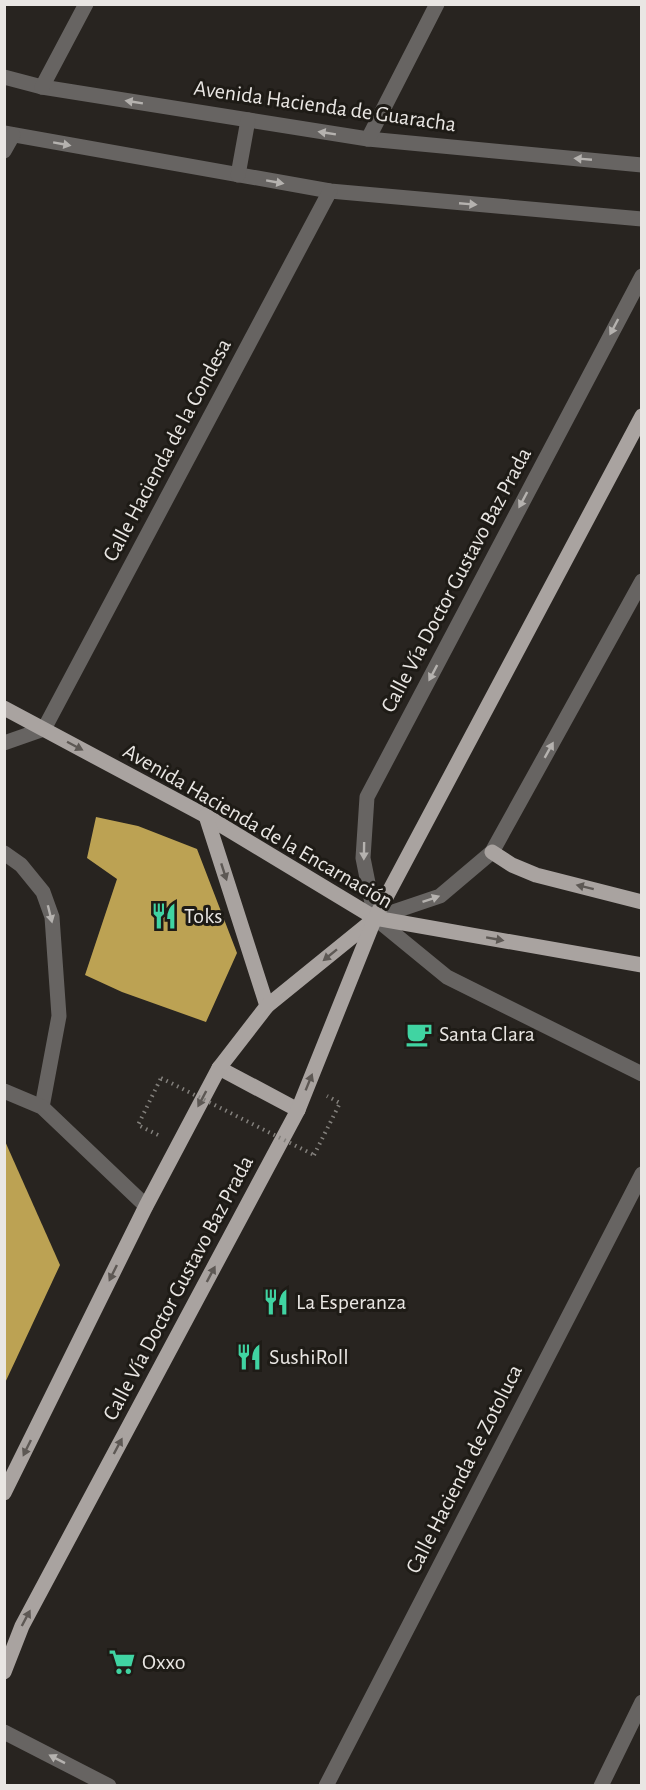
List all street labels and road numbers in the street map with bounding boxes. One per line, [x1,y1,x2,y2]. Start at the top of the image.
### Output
street label: Avenida Hacienda de Guaracha [192,77,458,135]
street label: Calle Hacienda de la Condesa [99,335,235,565]
street label: Calle Vía Doctor Gustavo Baz Prada [377,444,535,716]
street label: Avenida Hacienda de la Encarnación [119,740,397,912]
street label: Calle Vía Doctor Gustavo Baz Prada [99,1152,257,1424]
street label: Calle Hacienda de Zotoluca [402,1361,526,1577]

